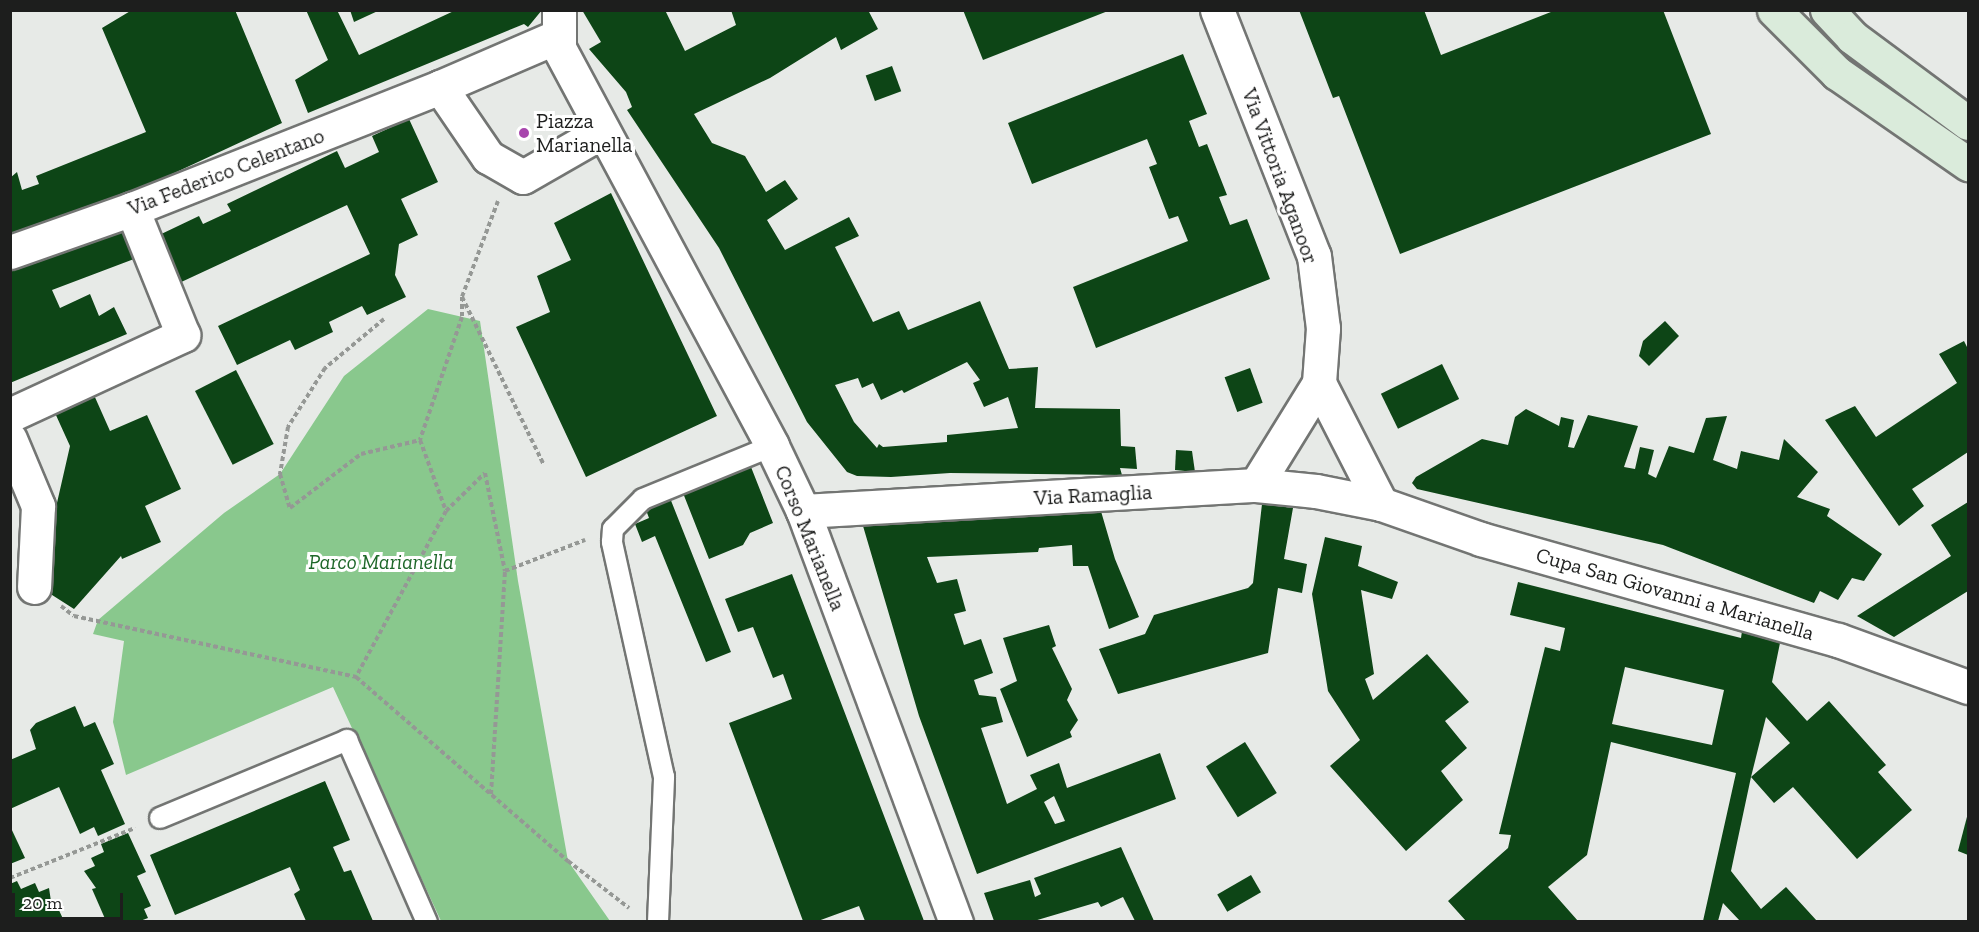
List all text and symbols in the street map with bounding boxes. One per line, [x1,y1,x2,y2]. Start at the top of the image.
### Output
street label: Via Vittoria Aganoor [1236,84,1324,268]
place label: Piazza Marianella [536,108,633,158]
street label: Via Federico Celentano [124,123,328,221]
marker: Piazza Marianella [517,126,531,140]
street label: Corso Marianella [769,462,851,614]
street label: Via Ramaglia [1033,479,1153,511]
street label: Cupa San Giovanni a Marianella [1533,542,1817,646]
park label: Parco Marianella [308,549,454,575]
scale bar [15,881,126,919]
text: 20 m [23,892,62,914]

